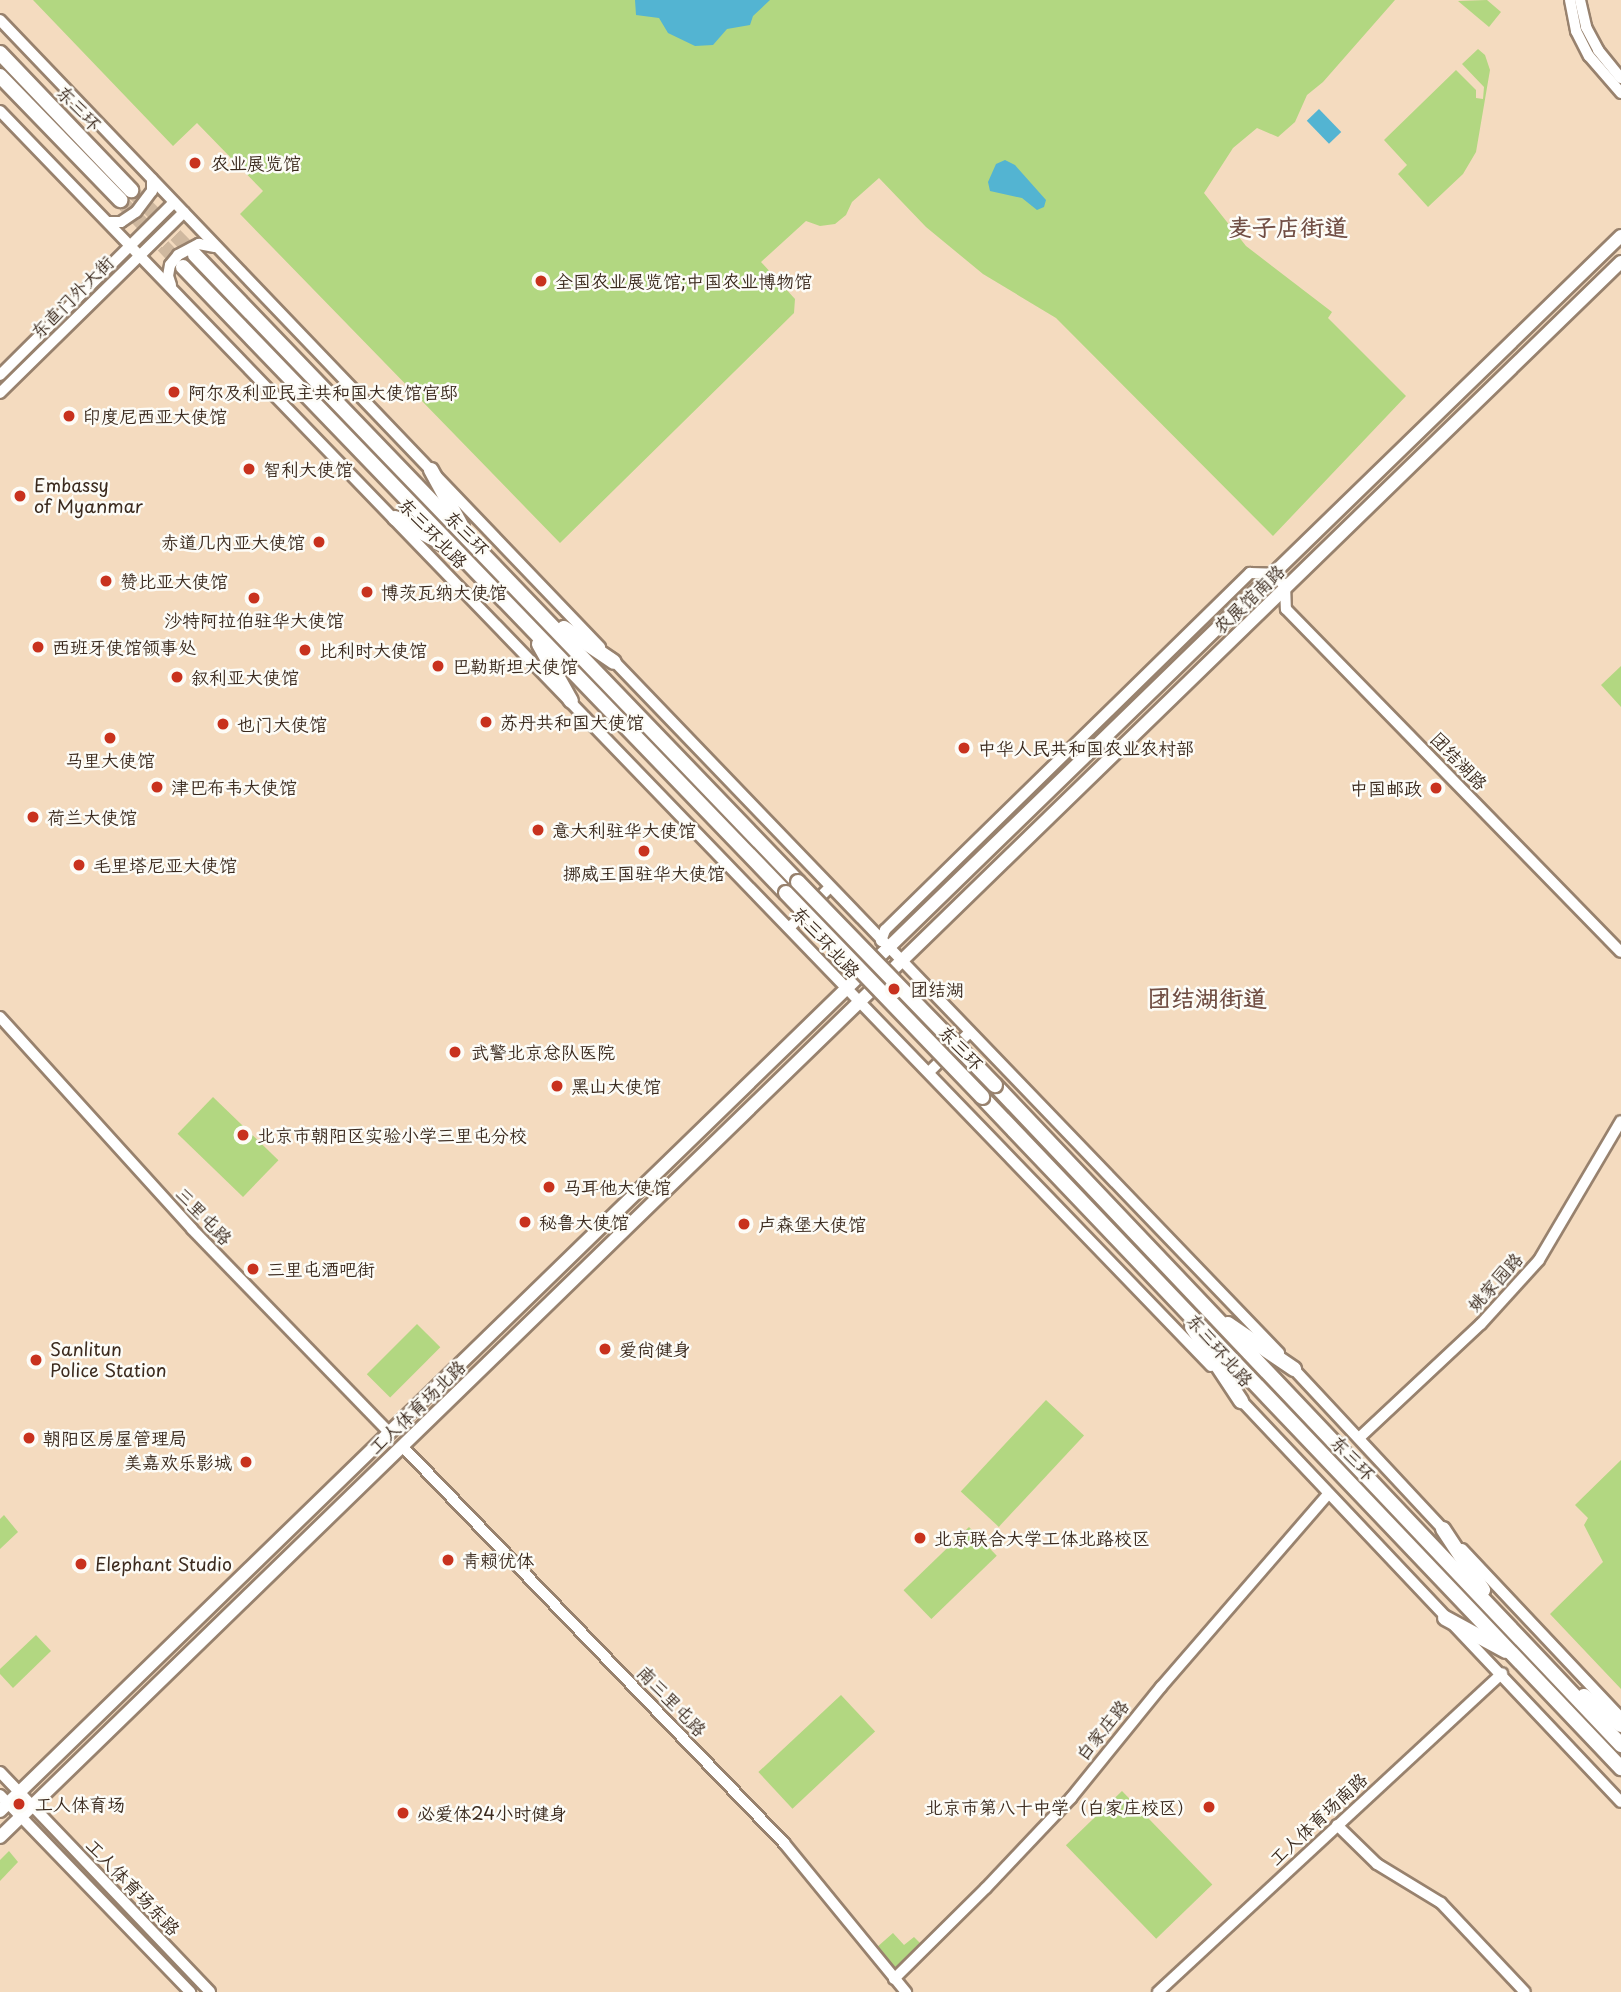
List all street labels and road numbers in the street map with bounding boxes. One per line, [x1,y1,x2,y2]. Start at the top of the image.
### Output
street label: 东三环 [52,81,106,135]
street label: 东直门外大街 [26,251,118,343]
street label: 东三环北路 [394,493,472,573]
street label: 东三环 [440,506,494,560]
street label: 农展馆南路 [1209,560,1289,638]
street label: 团结湖路 [1426,728,1492,794]
street label: 东三环北路 [787,902,865,982]
street label: 东三环 [934,1021,988,1075]
street label: 三里屯路 [171,1183,237,1249]
street label: 姚家园路 [1463,1248,1527,1316]
street label: 东三环北路 [1182,1309,1258,1391]
street label: 工人体育场北路 [364,1355,470,1459]
street label: 东三环 [1326,1431,1380,1485]
street label: 南三里屯路 [633,1661,711,1741]
street label: 白家庄路 [1071,1695,1133,1765]
street label: 工人体育场南路 [1265,1768,1371,1870]
street label: 工人体育场东路 [81,1834,185,1940]

